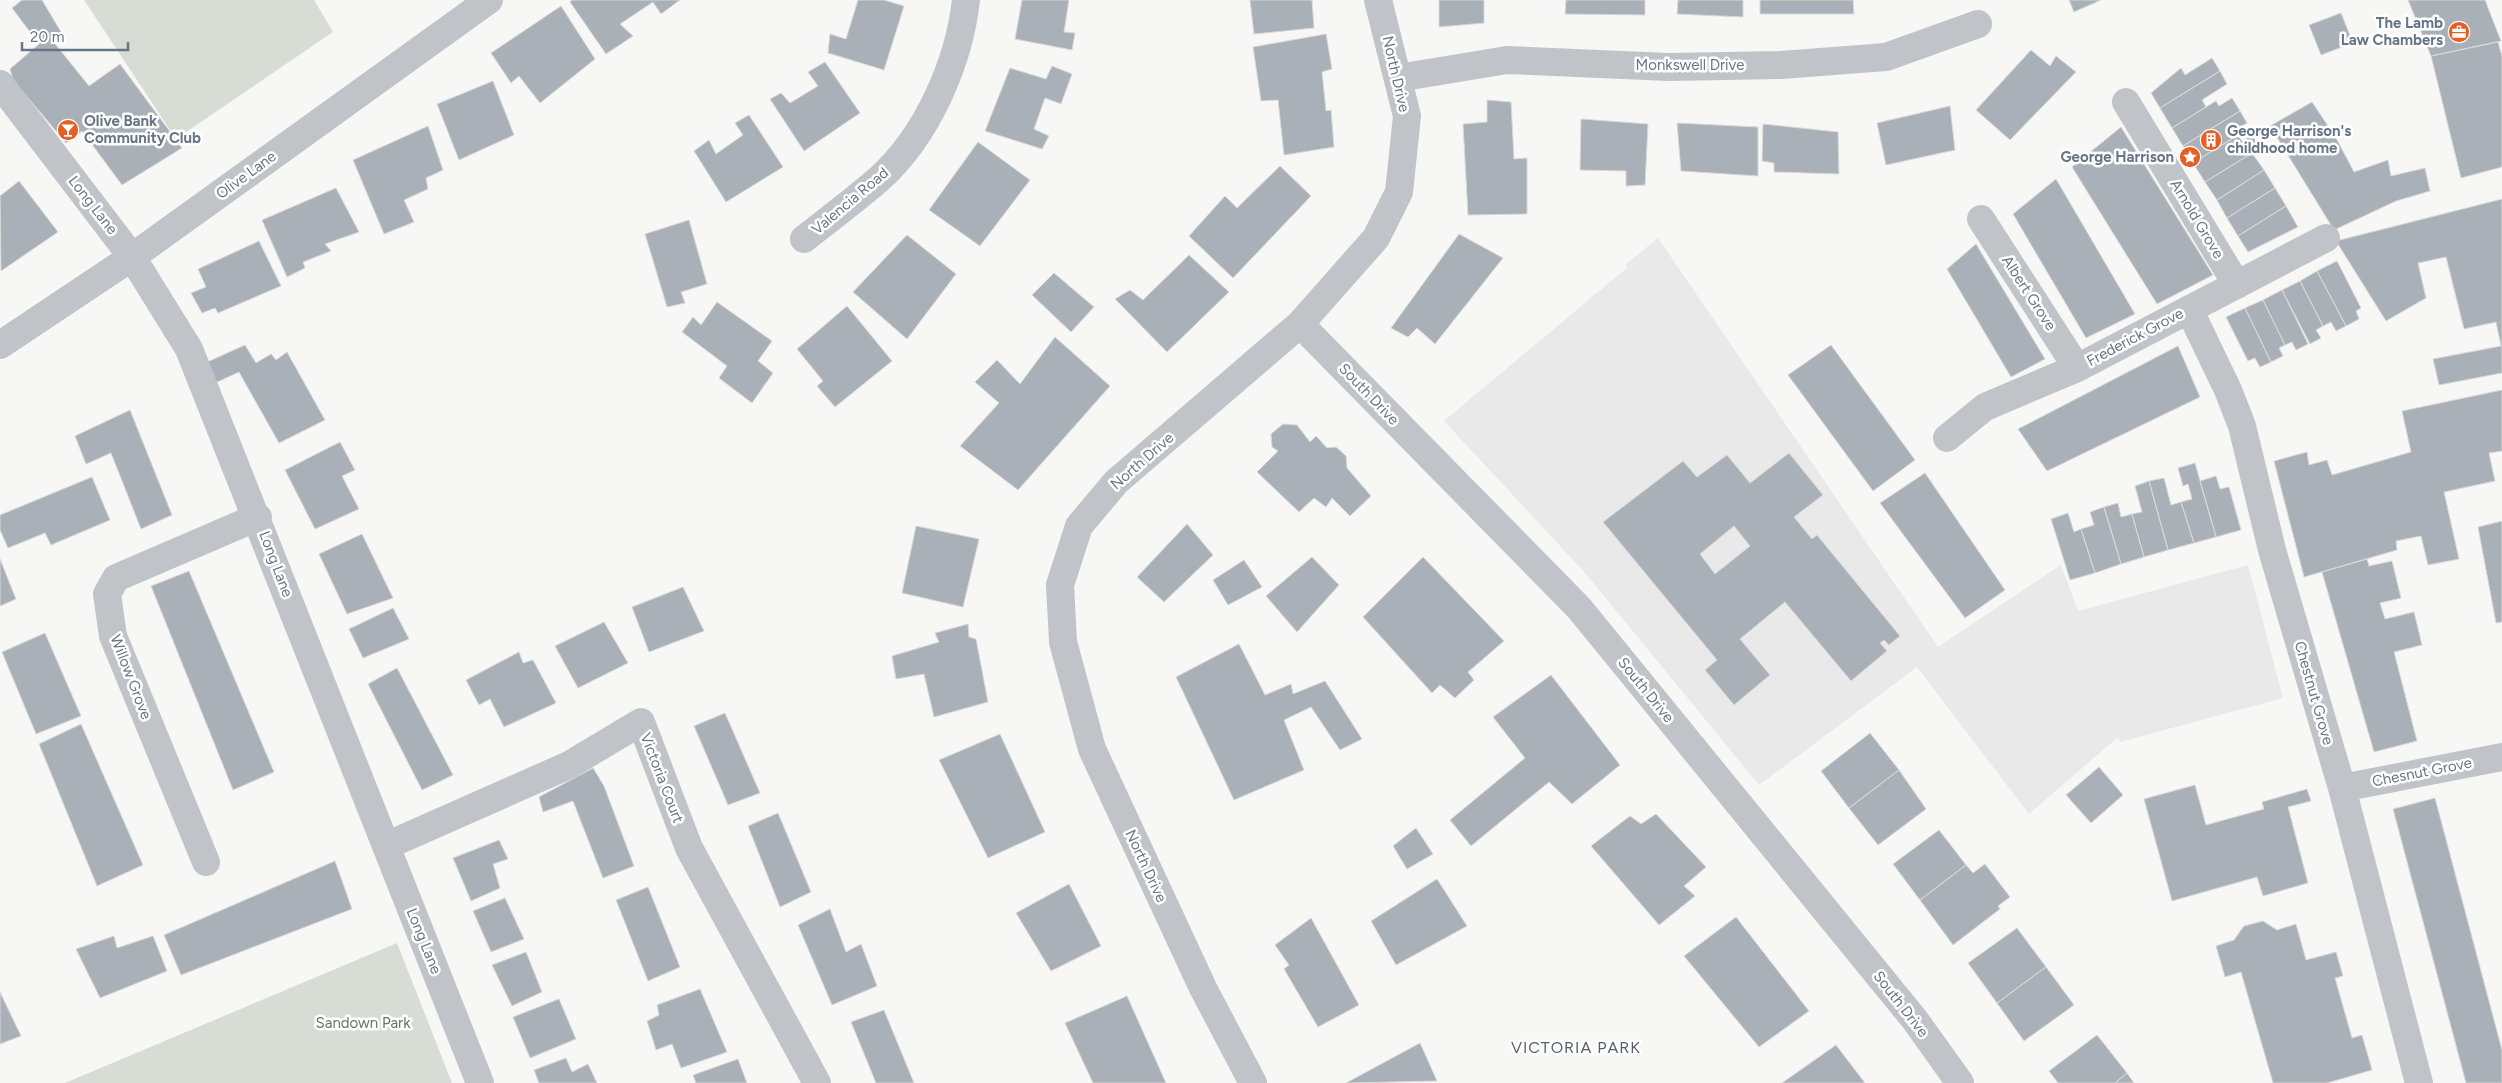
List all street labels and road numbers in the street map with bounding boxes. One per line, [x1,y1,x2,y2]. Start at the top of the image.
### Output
street label: North Drive [1378,34,1414,114]
street label: Monkswell Drive [1636,56,1744,74]
street label: Olive Lane [212,147,280,203]
street label: Valencia Road [808,164,892,238]
street label: Long Lane [65,172,121,238]
street label: Arnold Grove [2166,176,2228,262]
street label: Albert Grove [1998,252,2060,334]
street label: Frederick Grove [2084,304,2186,370]
street label: South Drive [1335,359,1403,429]
street label: North Drive [1107,429,1177,493]
street label: Long Lane [255,528,297,600]
street label: Willow Grove [107,632,155,722]
street label: Chestnut Grove [2291,639,2337,747]
street label: South Drive [1614,654,1678,726]
street label: Victoria Court [637,730,688,826]
street label: Chesnut Grove [2371,754,2473,790]
street label: North Drive [1121,827,1171,905]
street label: Long Lane [403,905,445,977]
street label: South Drive [1870,967,1932,1041]

